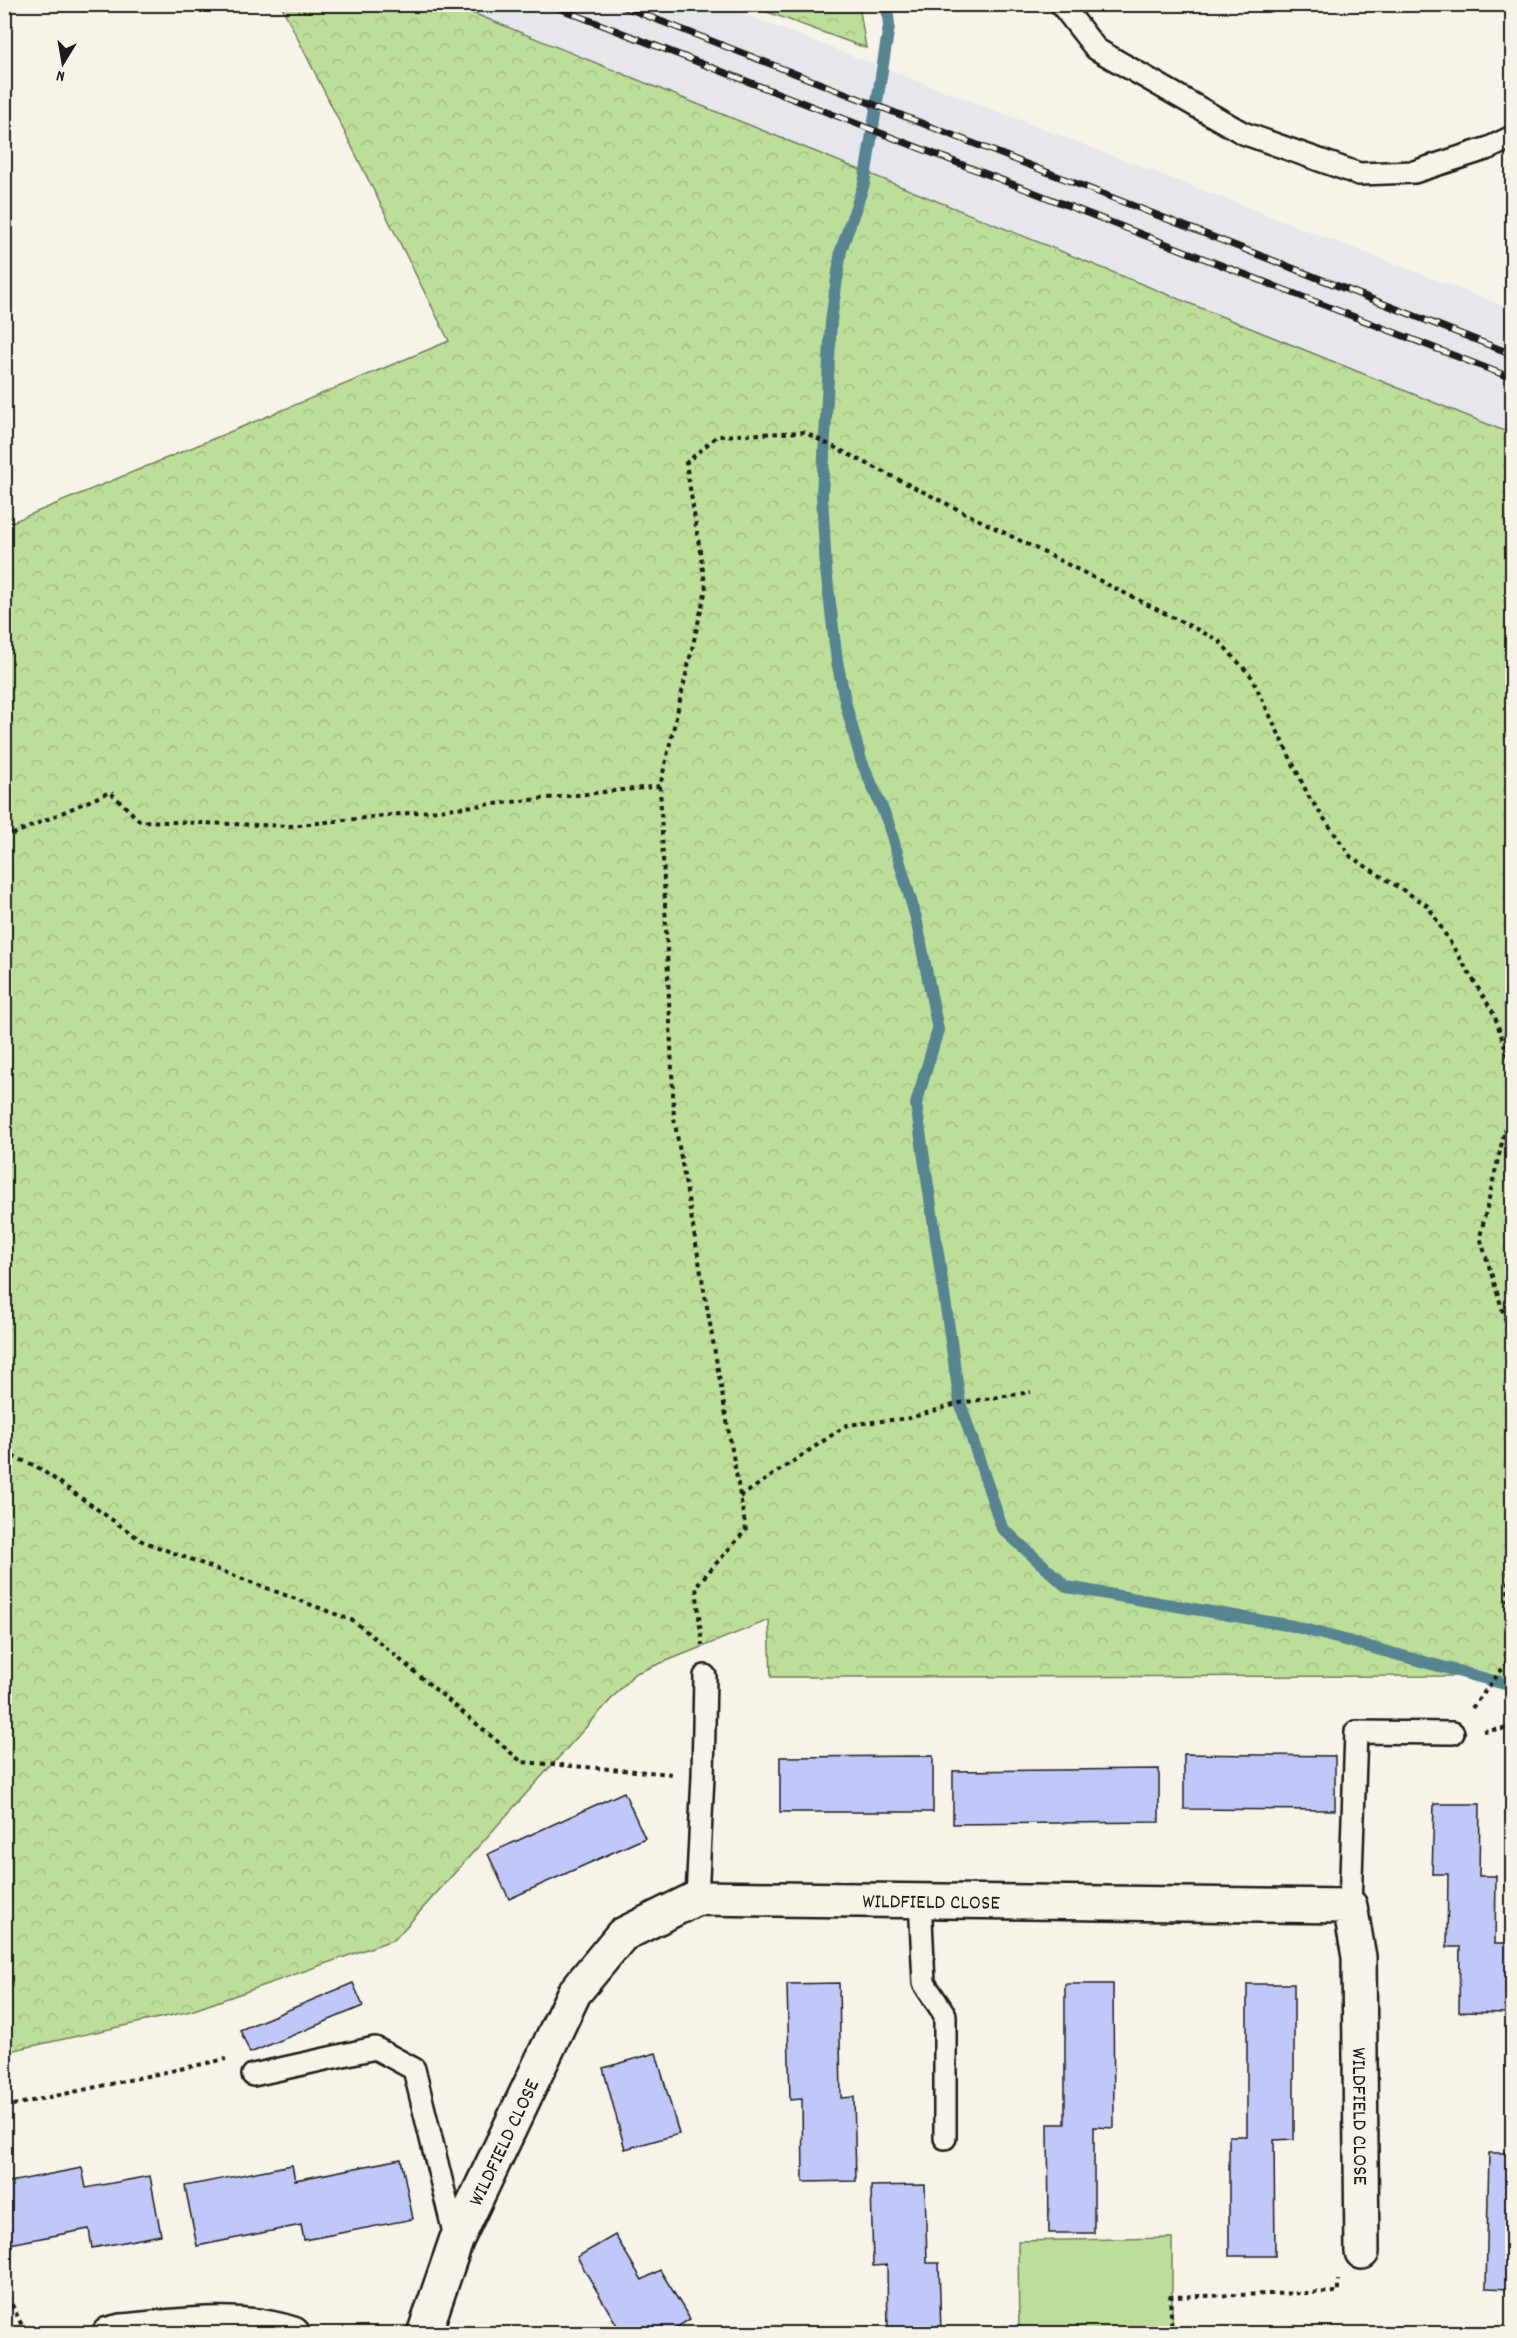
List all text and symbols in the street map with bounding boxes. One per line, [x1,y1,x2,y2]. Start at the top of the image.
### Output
north arrow [33,33,93,93]
text: N [54,63,67,87]
street label: WILDFIELD CLOSE [862,1888,1000,1920]
street label: WILDFIELD CLOSE [1342,2047,1373,2186]
street label: WILDFIELD CLOSE [463,2074,549,2212]

